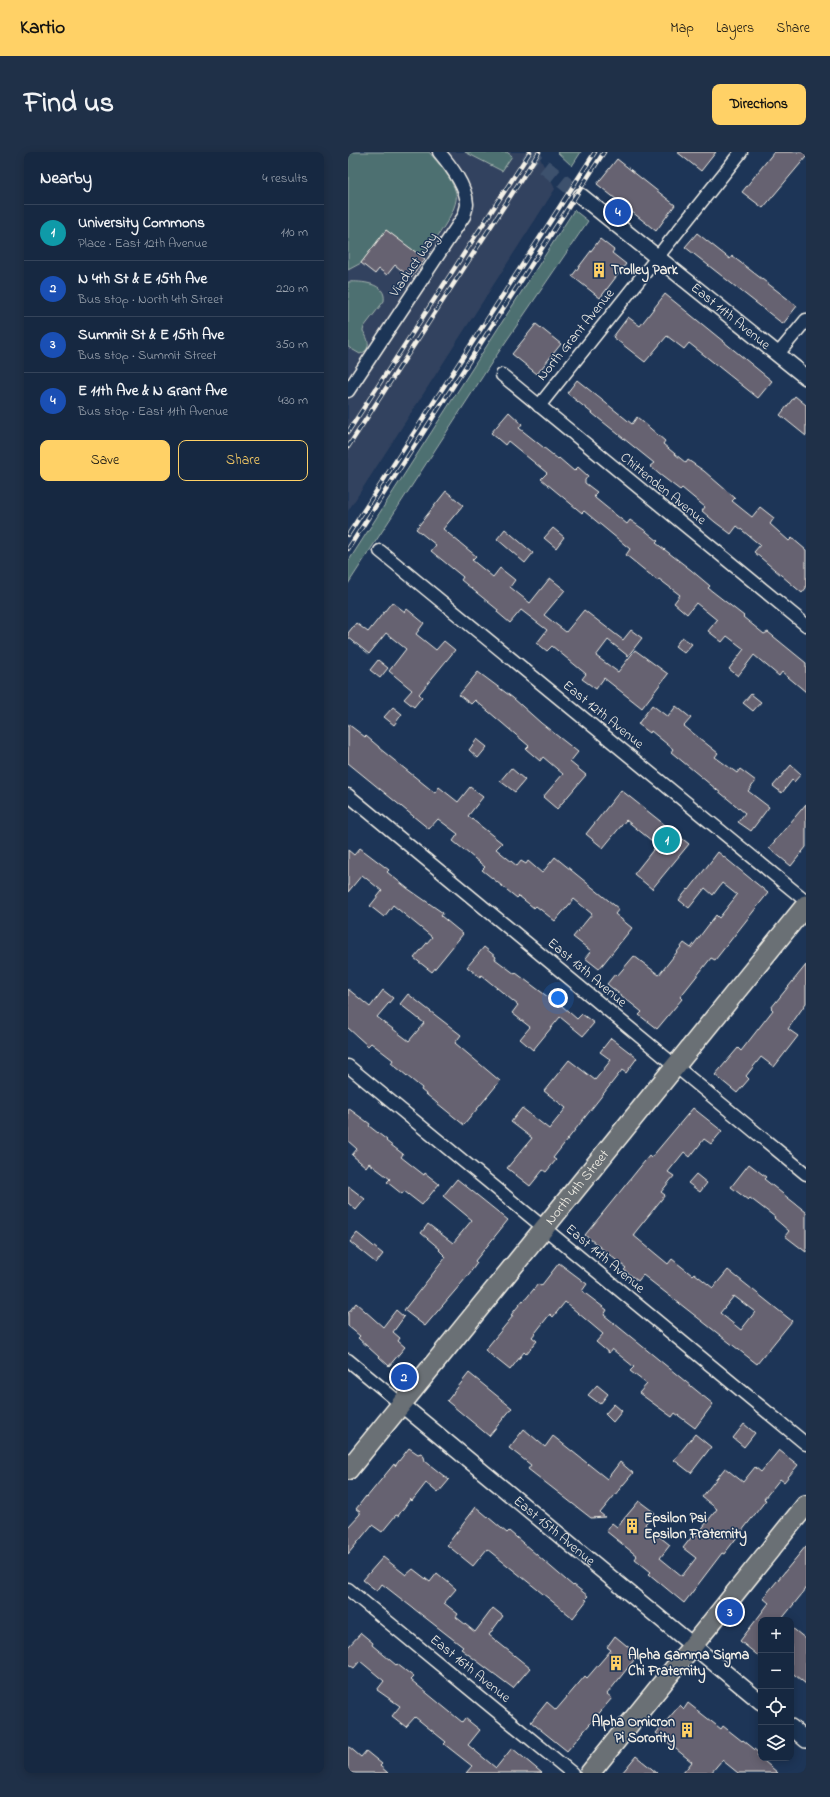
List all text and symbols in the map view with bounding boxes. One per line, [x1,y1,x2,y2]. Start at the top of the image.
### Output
text: Kartio [20,15,65,42]
text: Map [670,18,694,39]
text: Layers [716,18,754,39]
text: Share [776,18,810,39]
text: Find us [24,84,114,125]
button: Directions [712,84,806,125]
text: Nearby [40,166,92,191]
text: 4 results [262,169,308,188]
pin: 4 [605,197,631,227]
text: University Commons [78,212,205,234]
text: 1 [51,223,55,242]
text: 110 m [281,223,308,242]
street label: Viaduct Way [384,228,444,303]
text: Place · East 12th Avenue [78,234,207,253]
place label: Trolley Park [611,260,679,283]
building icon: Trolley Park [590,261,608,279]
text: N 4th St & E 15th Ave [78,268,207,290]
street label: East 11th Avenue [686,278,776,355]
text: 2 [50,279,56,298]
text: 220 m [276,279,308,298]
street label: North Grant Avenue [532,284,620,386]
text: Bus stop · North 4th Street [78,290,223,309]
text: Summit St & E 15th Ave [78,324,224,346]
text: 3 [50,335,56,354]
text: 350 m [276,335,308,354]
text: Bus stop · Summit Street [78,346,217,365]
text: E 11th Ave & N Grant Ave [78,380,227,402]
text: 4 [50,391,56,410]
text: 430 m [278,391,308,410]
text: Bus stop · East 11th Avenue [78,402,228,421]
button: Save [40,440,170,481]
button: Share [178,440,308,481]
street label: Chittenden Avenue [615,448,711,531]
street label: East 12th Avenue [558,676,649,755]
pin: 1 [654,825,680,855]
street label: East 13th Avenue [543,933,632,1013]
your location [548,988,568,1008]
street label: North 4th Street [540,1145,615,1230]
street label: East 14th Avenue [561,1219,650,1299]
pin: 2 [391,1362,417,1392]
street label: East 15th Avenue [509,1491,600,1572]
place label: Epsilon Psi Epsilon Fraternity [644,1508,747,1547]
building icon: Epsilon Psi Epsilon Fraternity [623,1517,641,1535]
pin: 3 [717,1597,743,1627]
map controls [758,1617,794,1761]
button: + [758,1617,794,1653]
street label: East 16th Avenue [425,1630,516,1709]
place label: Alpha Gamma Sigma Chi Fraternity [628,1645,750,1684]
button: − [758,1653,794,1689]
building icon: Alpha Gamma Sigma Chi Fraternity [607,1654,625,1672]
button: locate [758,1689,794,1725]
place label: Alpha Omicron Pi Sorority [592,1712,675,1751]
building icon: Alpha Omicron Pi Sorority [678,1721,696,1739]
button: layers [758,1725,794,1761]

